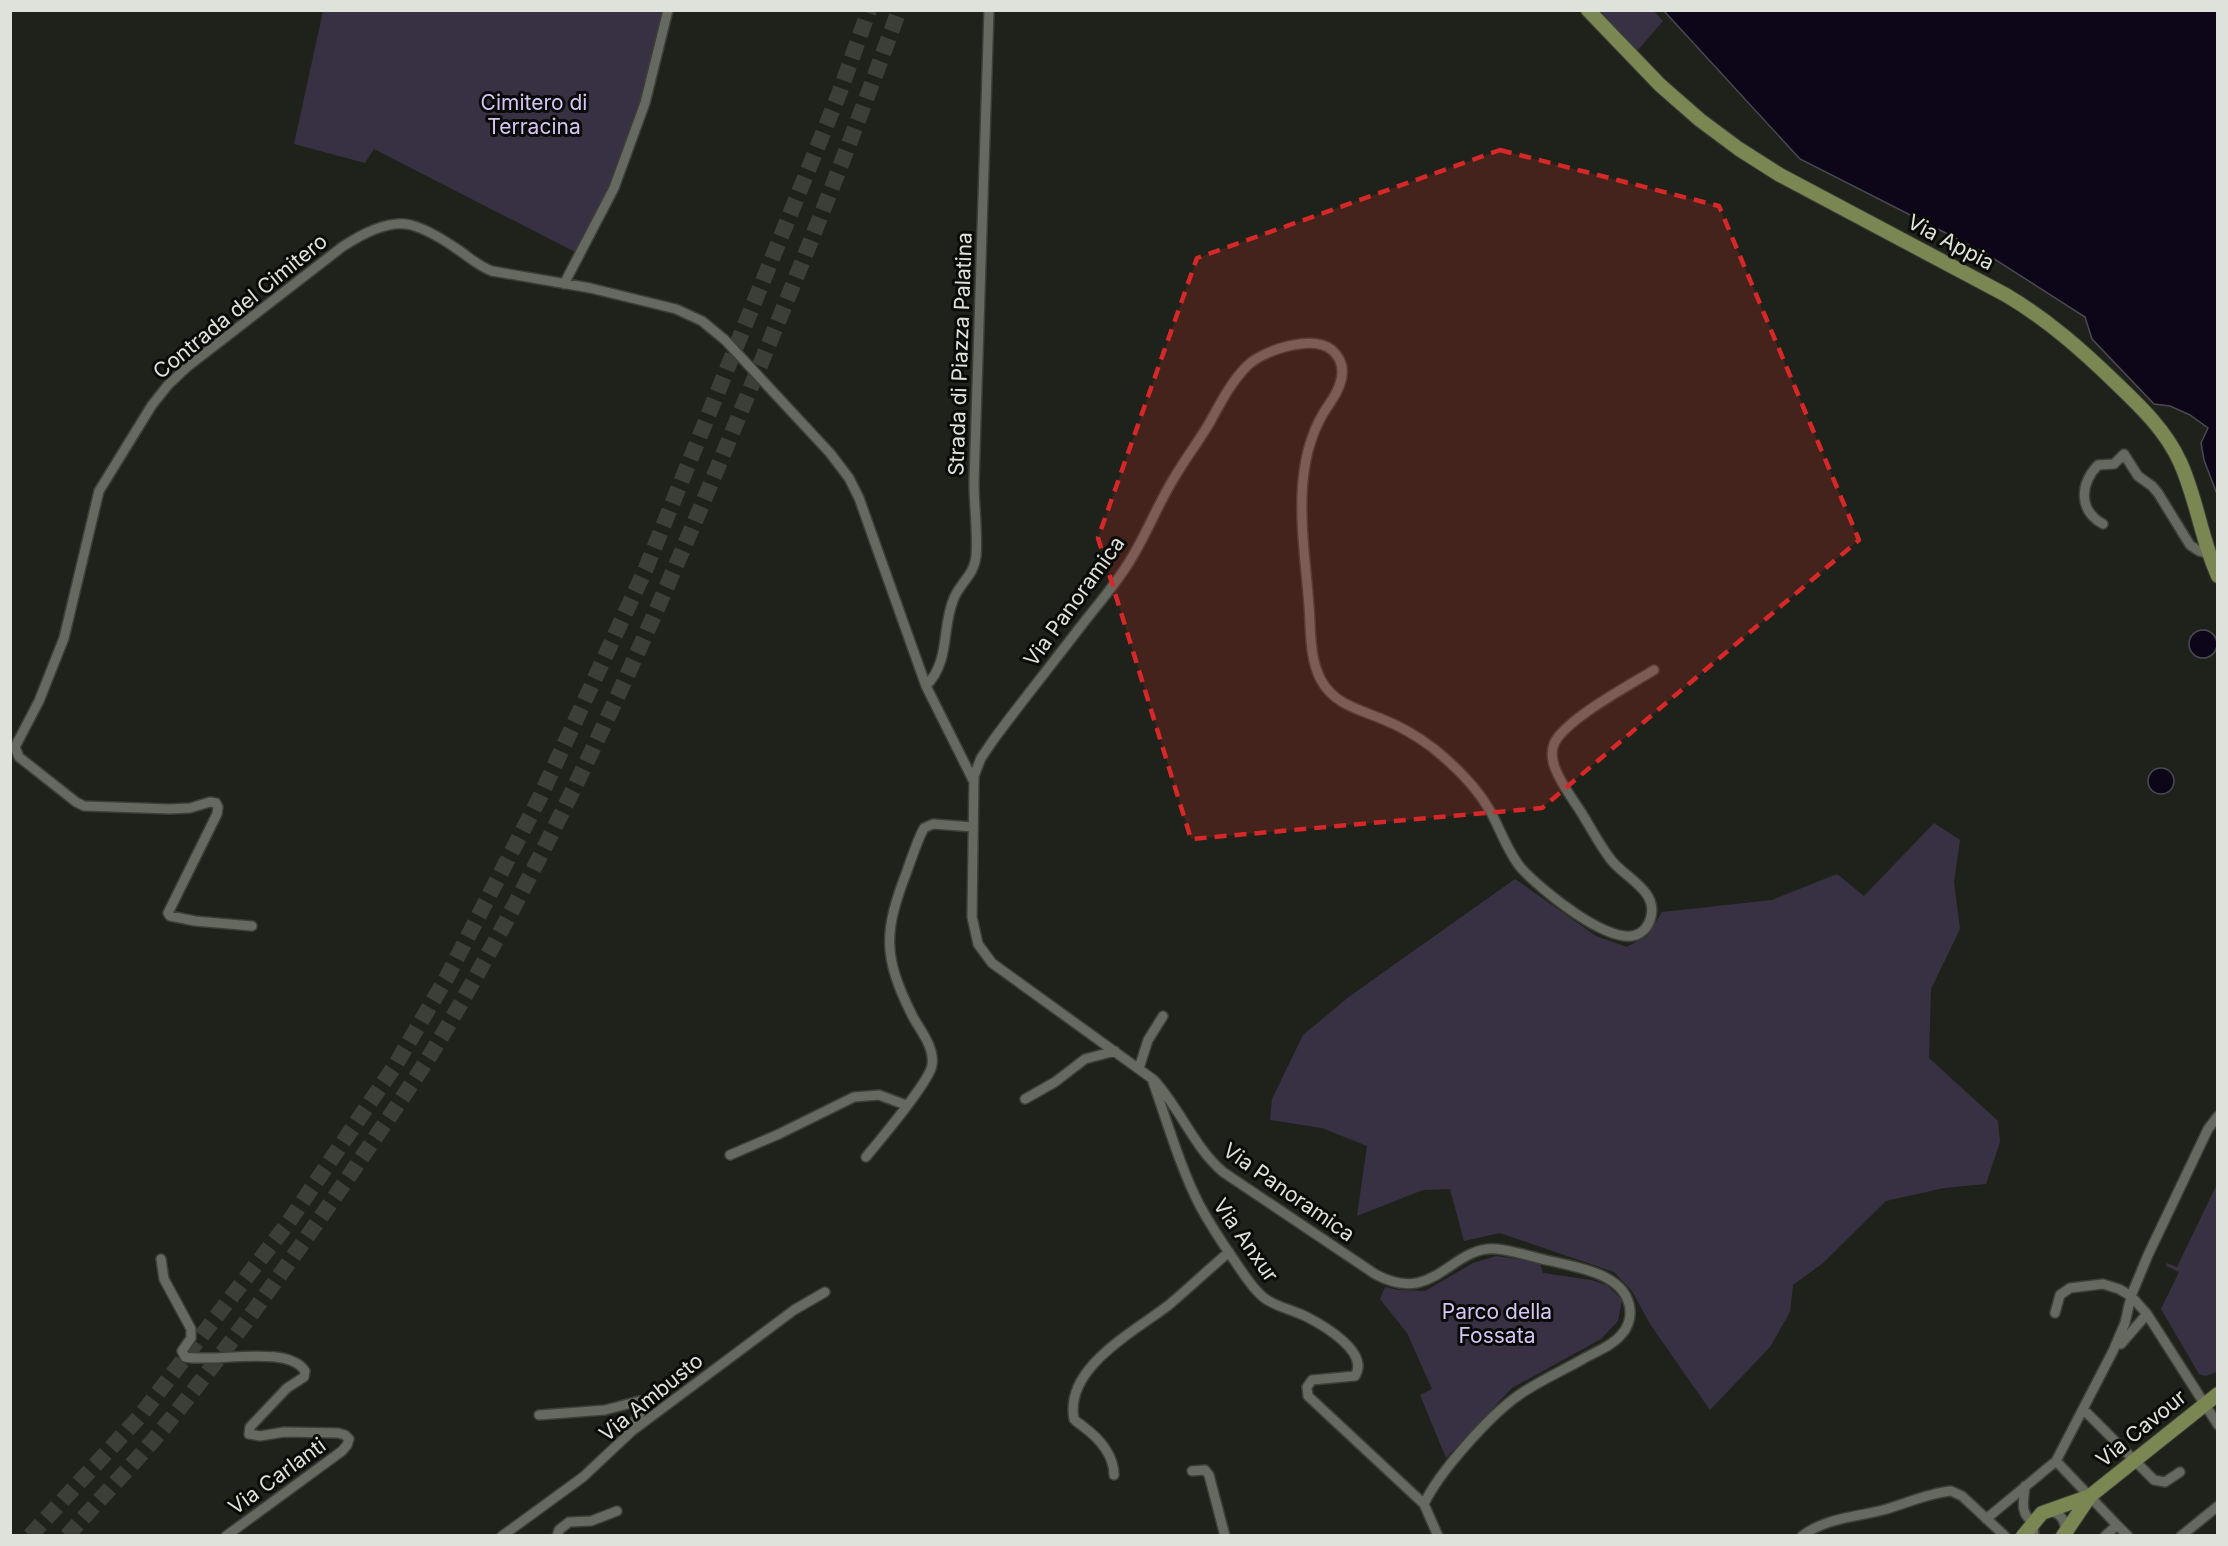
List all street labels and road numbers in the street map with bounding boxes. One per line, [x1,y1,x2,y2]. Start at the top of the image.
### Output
street label: Via Appia [1903,209,1999,275]
street label: Contrada del Cimitero [148,228,332,384]
street label: Strada di Piazza Palatina [943,232,977,476]
street label: Via Panoramica [1018,531,1130,671]
street label: Via Panoramica [1218,1137,1360,1247]
street label: Via Anxur [1208,1194,1284,1287]
street label: Via Ambusto [594,1348,708,1446]
street label: Via Cavour [2091,1384,2191,1472]
street label: Via Carlanti [224,1432,330,1520]

